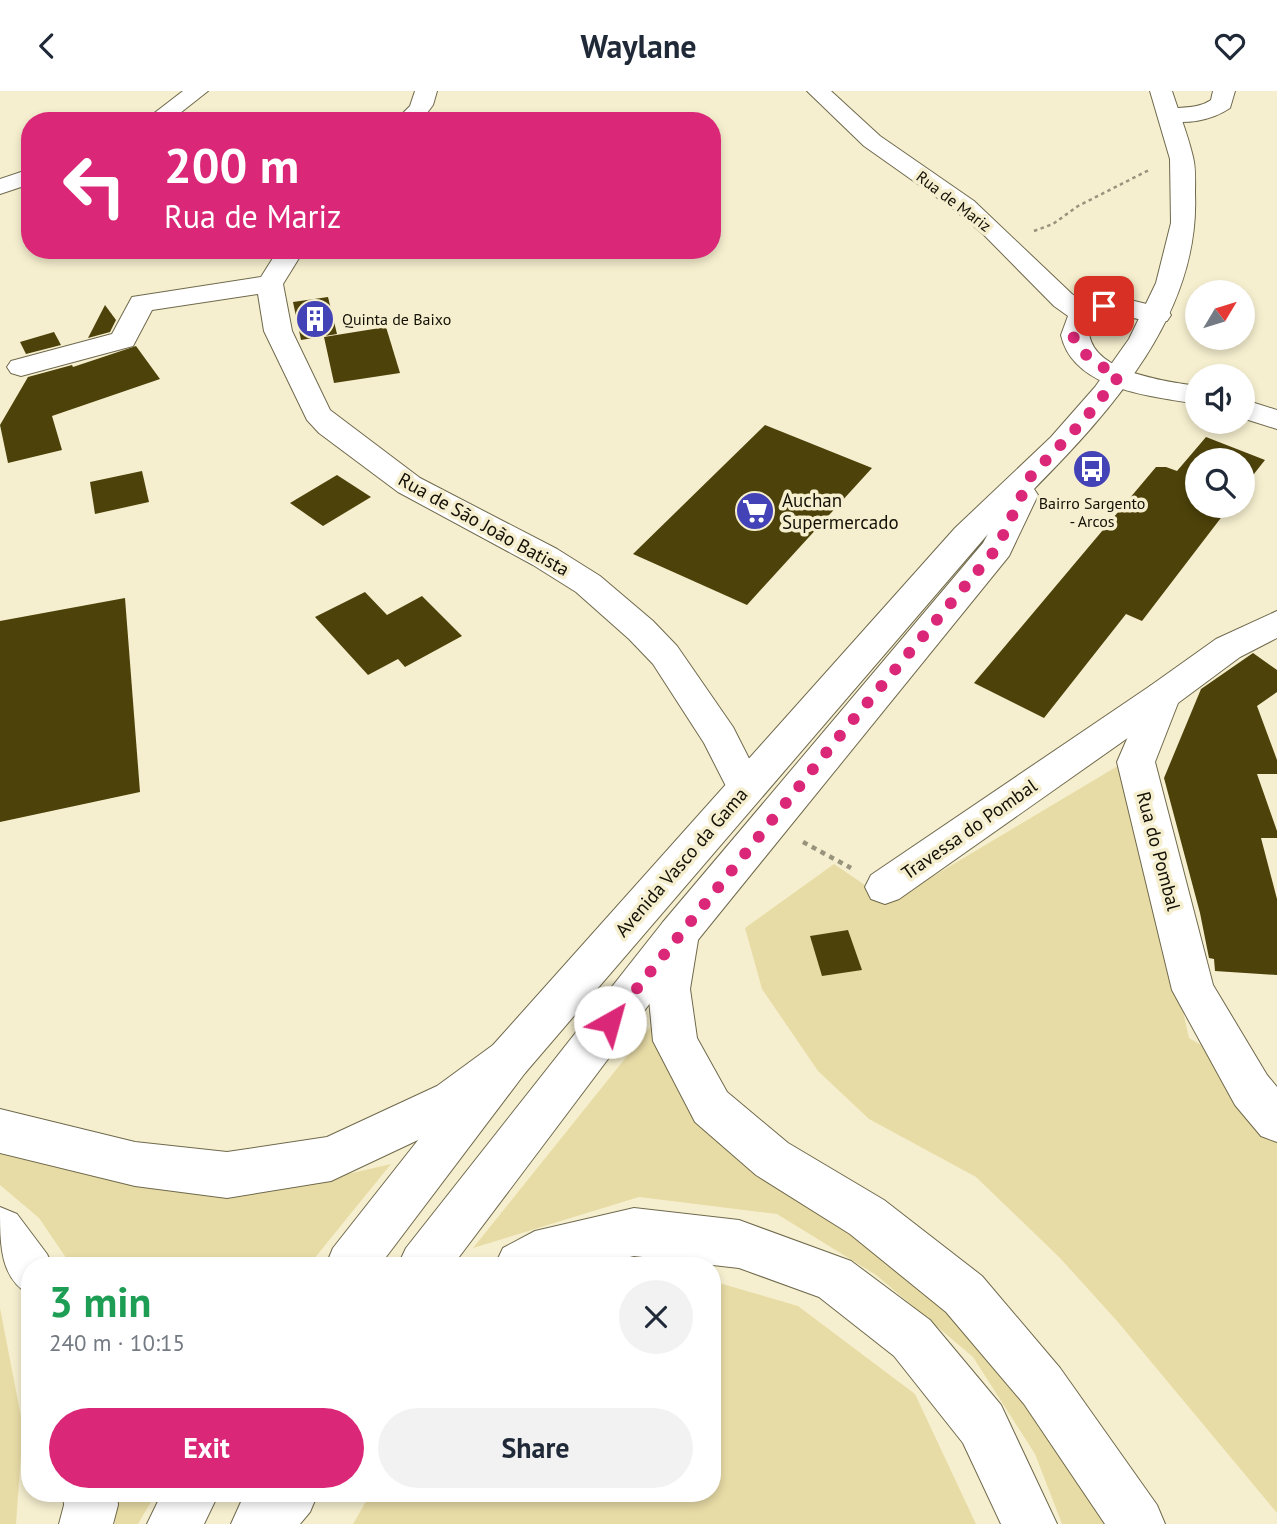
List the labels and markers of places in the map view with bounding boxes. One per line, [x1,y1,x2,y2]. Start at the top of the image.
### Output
pin [1074,276,1134,336]
building icon: Quinta de Baixo [294,298,336,340]
place label: Quinta de Baixo [342,309,451,329]
bus stop icon: Bairro Sargento - Arcos [1071,448,1113,490]
place label: Auchan Supermercado [782,488,899,534]
supermarket icon: Auchan Supermercado [734,490,776,532]
place label: Bairro Sargento - Arcos [1039,493,1145,531]

